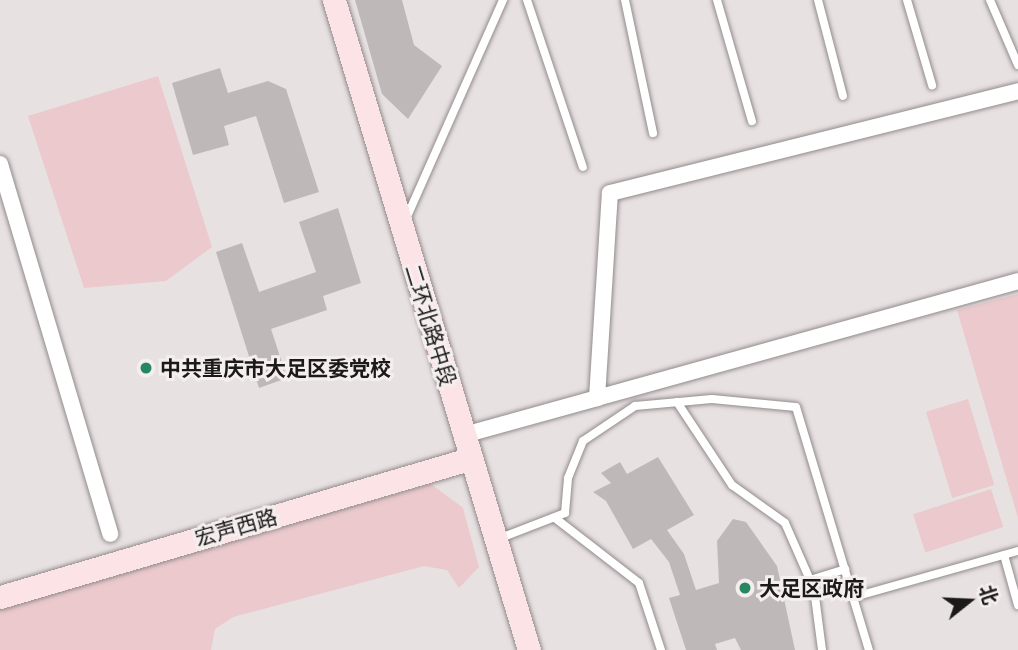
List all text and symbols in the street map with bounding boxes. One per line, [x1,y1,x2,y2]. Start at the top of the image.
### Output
street label: 二环北路中段 [401,261,461,389]
place label: 中共重庆市大足区委党校 [160,355,391,381]
marker: 中共重庆市大足区委党校 [138,360,154,376]
street label: 宏声西路 [192,503,280,551]
north arrow [934,566,1004,636]
place label: 大足区政府 [759,575,864,601]
marker: 大足区政府 [737,580,753,596]
text: 北 [975,582,1003,607]

